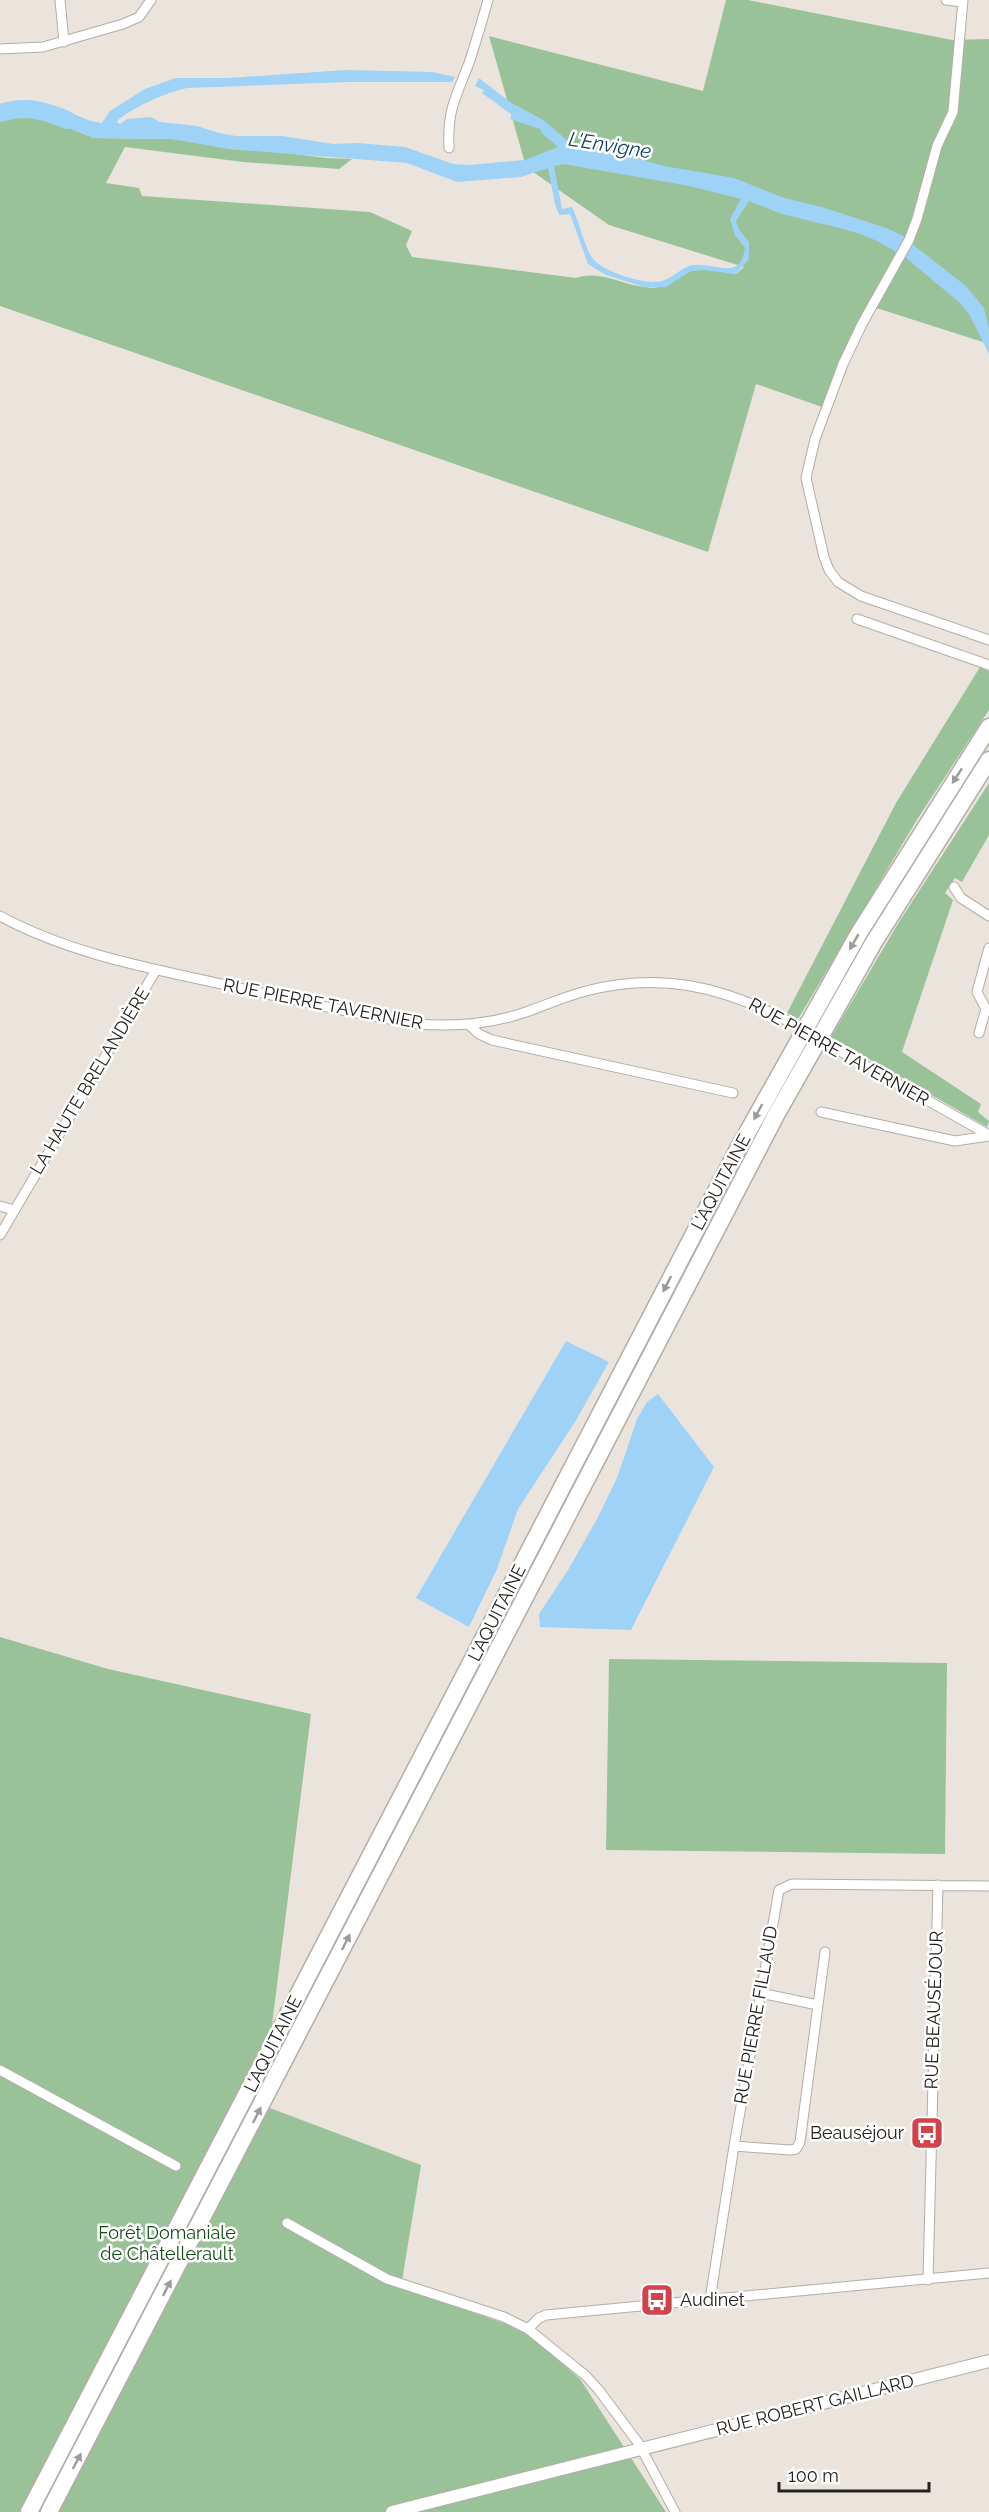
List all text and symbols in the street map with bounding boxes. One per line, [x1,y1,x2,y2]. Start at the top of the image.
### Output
water label: L'Envigne [567,127,653,163]
one-way arrow [952,768,963,784]
one-way arrow [849,934,859,951]
street label: RUE PIERRE TAVERNIER [221,974,425,1033]
street label: LA HAUTE BRELANDIÈRE [25,983,154,1178]
street label: RUE PIERRE TAVERNIER [745,993,933,1110]
one-way arrow [753,1104,763,1121]
street label: L'AQUITAINE [687,1130,755,1233]
one-way arrow [663,1276,672,1293]
street label: L'AQUITAINE [463,1561,530,1665]
street label: RUE PIERRE FILLAUD [729,1924,782,2106]
street label: RUE BEAUSÉJOUR [919,1930,947,2090]
one-way arrow [342,1933,351,1950]
street label: L'AQUITAINE [239,1992,306,2096]
one-way arrow [252,2106,261,2123]
bus stop icon: Beauséjour [909,2115,945,2151]
place label: Beauséjour [810,2122,905,2143]
park label: Forêt Domaniale de Châtellerault [98,2222,236,2264]
one-way arrow [162,2279,172,2296]
bus stop icon: Audinet [639,2282,675,2318]
place label: Audinet [680,2289,745,2310]
street label: RUE ROBERT GAILLARD [714,2370,916,2439]
one-way arrow [72,2452,81,2469]
scale bar [779,2455,929,2493]
text: 100 m [788,2465,839,2486]

